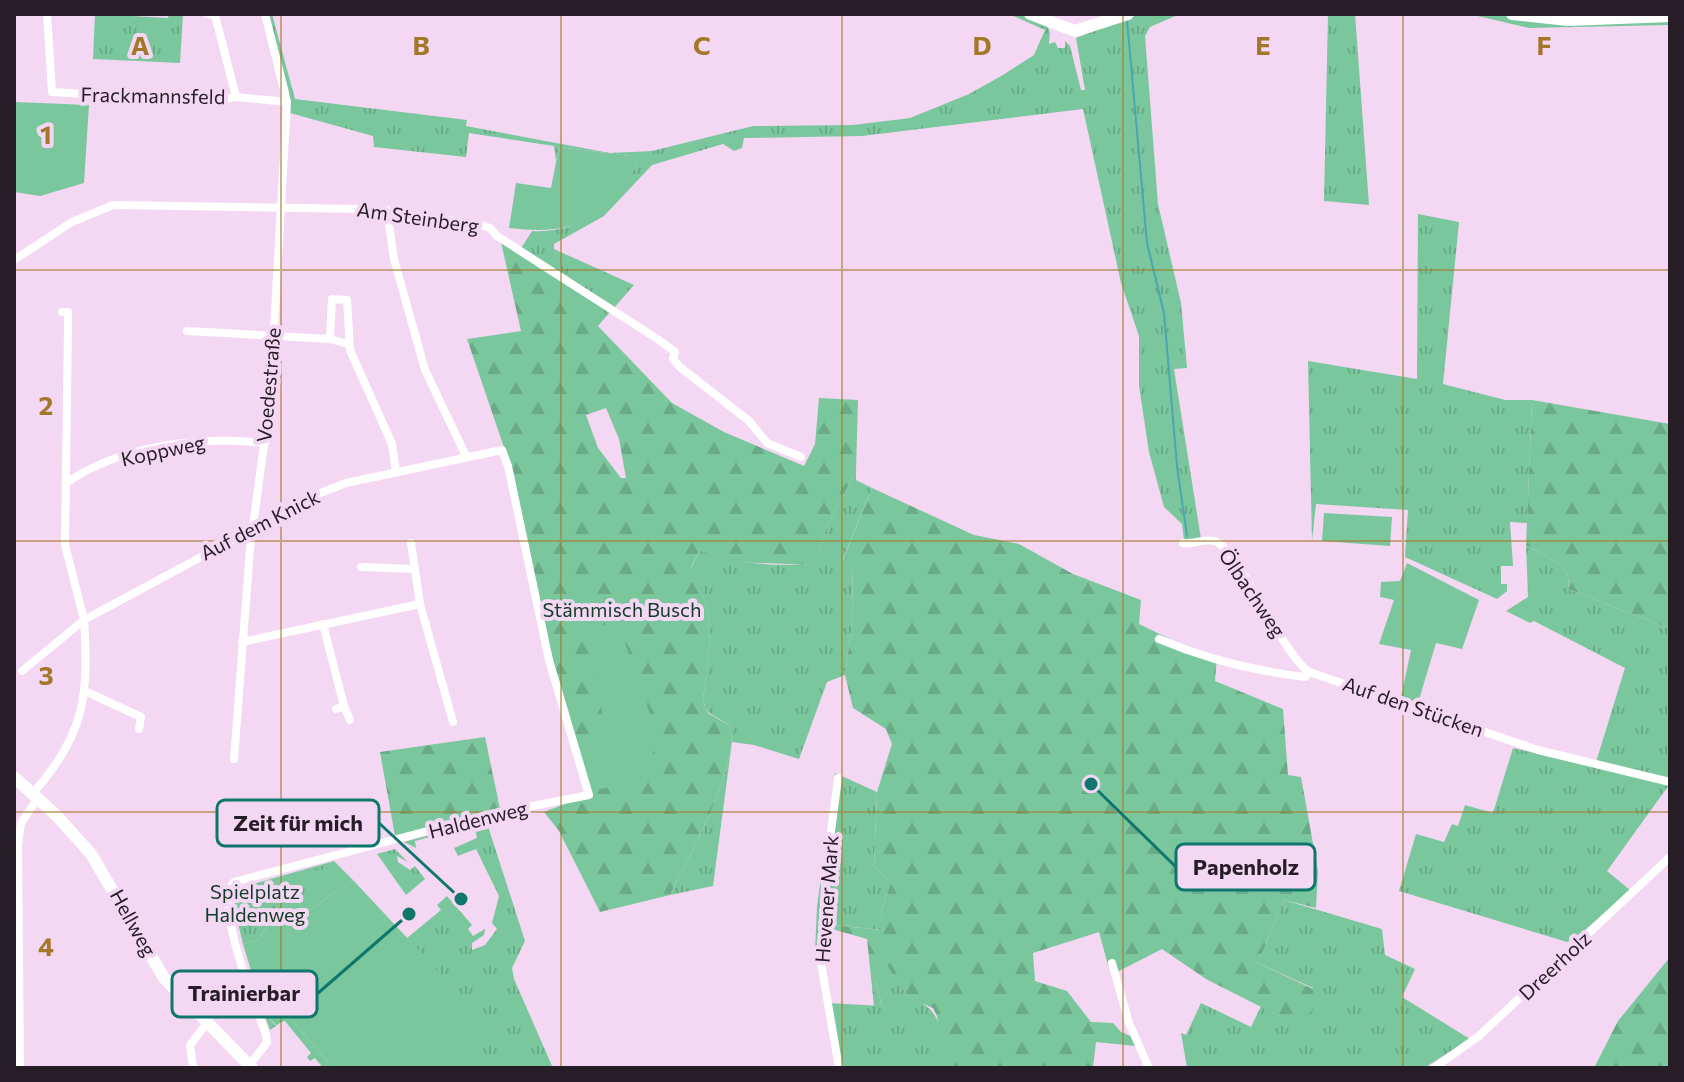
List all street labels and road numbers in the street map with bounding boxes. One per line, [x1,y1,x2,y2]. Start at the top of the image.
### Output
street label: Frackmannsfeld [80,82,226,108]
street label: Am Steinberg [356,197,481,237]
street label: Voedestraße [251,327,285,443]
street label: Koppweg [119,429,207,471]
street label: Auf dem Knick [196,484,323,564]
street label: Ölbachweg [1214,543,1291,642]
street label: Auf den Stücken [1340,671,1487,741]
street label: Haldenweg [426,795,530,843]
street label: Hevener Mark [810,834,842,964]
street label: Hellweg [106,885,162,960]
street label: Dreerholz [1513,926,1595,1005]

